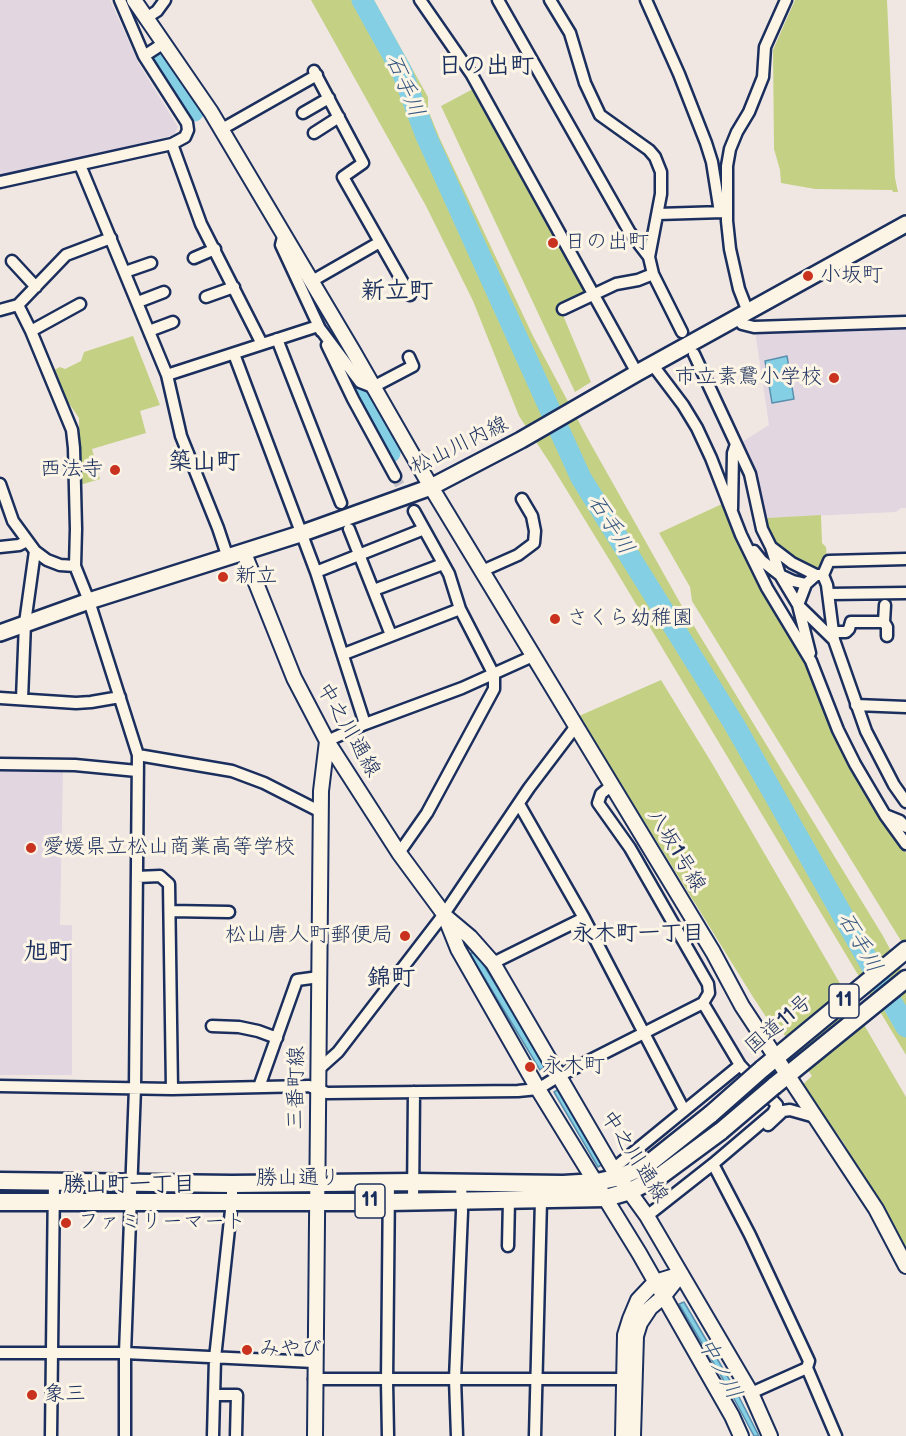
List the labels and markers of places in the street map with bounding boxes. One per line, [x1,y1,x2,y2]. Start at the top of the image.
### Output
place label: 日の出町 [565,230,649,256]
marker: 日の出町 [546,236,560,250]
place label: 小坂町 [820,263,883,289]
marker: 小坂町 [801,269,815,283]
place label: 市立素鵞小学校 [675,365,822,391]
marker: 市立素鵞小学校 [827,371,841,385]
place label: 西法寺 [40,457,103,483]
marker: 西法寺 [108,463,122,477]
place label: 新立 [235,564,277,590]
marker: 新立 [216,570,230,584]
place label: さくら幼稚園 [567,606,693,632]
marker: さくら幼稚園 [548,612,562,626]
place label: 愛媛県立松山商業高等学校 [43,835,295,861]
marker: 愛媛県立松山商業高等学校 [24,841,38,855]
place label: 松山唐人町郵便局 [225,923,393,949]
marker: 松山唐人町郵便局 [398,929,412,943]
place label: 永木町 [542,1054,605,1080]
marker: 永木町 [523,1060,537,1074]
place label: ファミリーマート [78,1210,246,1236]
marker: ファミリーマート [59,1216,73,1230]
place label: みやび [259,1337,322,1363]
marker: みやび [240,1343,254,1357]
place label: 象三 [44,1382,86,1408]
marker: 象三 [25,1388,39,1402]

